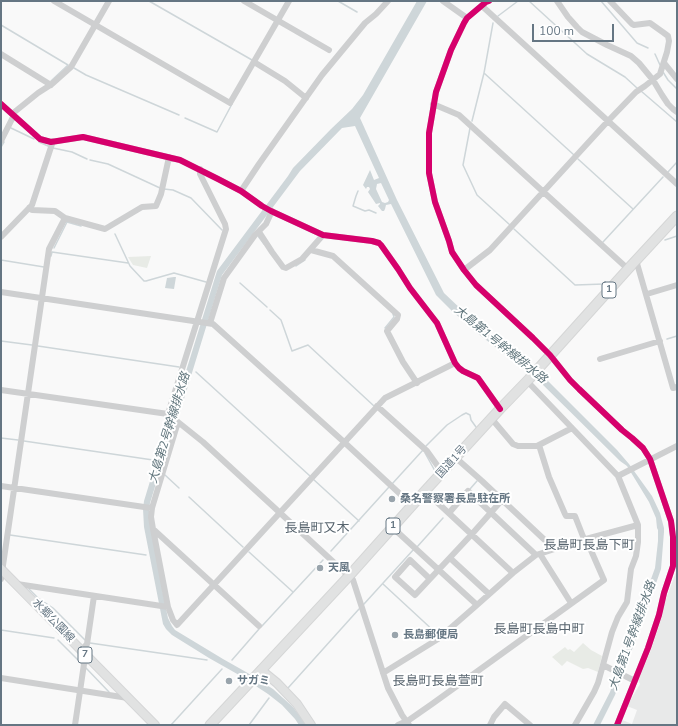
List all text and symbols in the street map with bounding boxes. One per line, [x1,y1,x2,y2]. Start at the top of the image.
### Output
scale bar [534,16,616,42]
text: 100 m [539,23,574,39]
road number: 1 [602,282,616,298]
water label: 大島第1号幹線排水路 [451,303,549,387]
water label: 大島第2号幹線排水路 [146,371,194,485]
street label: 国道1号 [434,443,470,481]
place label: 桑名警察署長島駐在所 [400,492,510,506]
marker: 桑名警察署長島駐在所 [387,494,397,504]
road number: 1 [386,518,400,534]
district label: 長島町又木 [285,521,349,537]
district label: 長島町長島下町 [544,538,634,554]
place label: 天風 [328,561,350,575]
marker: 天風 [315,563,325,573]
water label: 大島第1号幹線排水路 [607,579,659,693]
street label: 水郷公園線 [29,597,77,645]
district label: 長島町長島中町 [494,622,584,638]
place label: 長島郵便局 [403,628,458,642]
marker: 長島郵便局 [390,630,400,640]
road number: 7 [78,647,92,663]
place label: サガミ [237,674,270,688]
district label: 長島町長島萱町 [393,674,483,690]
marker: サガミ [224,676,234,686]

